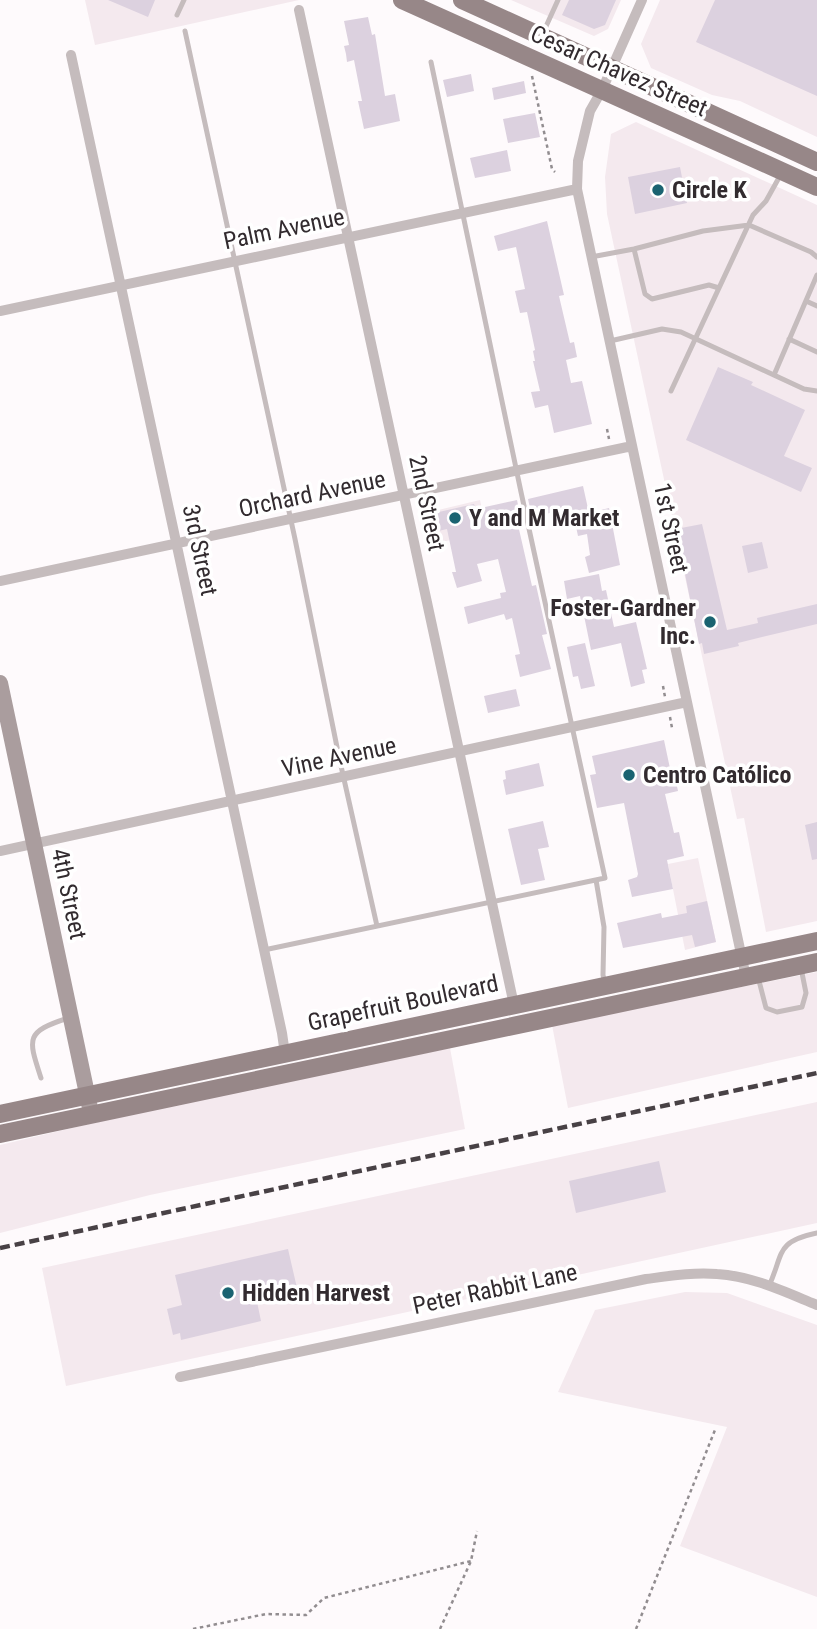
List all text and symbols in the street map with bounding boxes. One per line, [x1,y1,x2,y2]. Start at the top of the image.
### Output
street label: Cesar Chavez Street [526,20,712,122]
place label: Circle K [672,176,748,204]
marker: Circle K [650,182,666,198]
street label: Palm Avenue [221,203,347,255]
street label: 2nd Street [403,453,451,553]
street label: Orchard Avenue [236,465,388,523]
street label: 1st Street [648,480,694,576]
street label: 3rd Street [177,502,223,598]
place label: Y and M Market [469,504,619,532]
marker: Y and M Market [447,510,463,526]
place label: Foster-Gardner Inc. [550,594,696,650]
marker: Foster-Gardner Inc. [702,614,718,630]
street label: Vine Avenue [279,731,399,783]
place label: Centro Católico [643,761,791,789]
marker: Centro Católico [621,767,637,783]
street label: 4th Street [46,846,92,942]
street label: Grapefruit Boulevard [305,969,501,1037]
street label: Peter Rabbit Lane [410,1258,580,1320]
place label: Hidden Harvest [242,1279,390,1307]
marker: Hidden Harvest [220,1285,236,1301]

